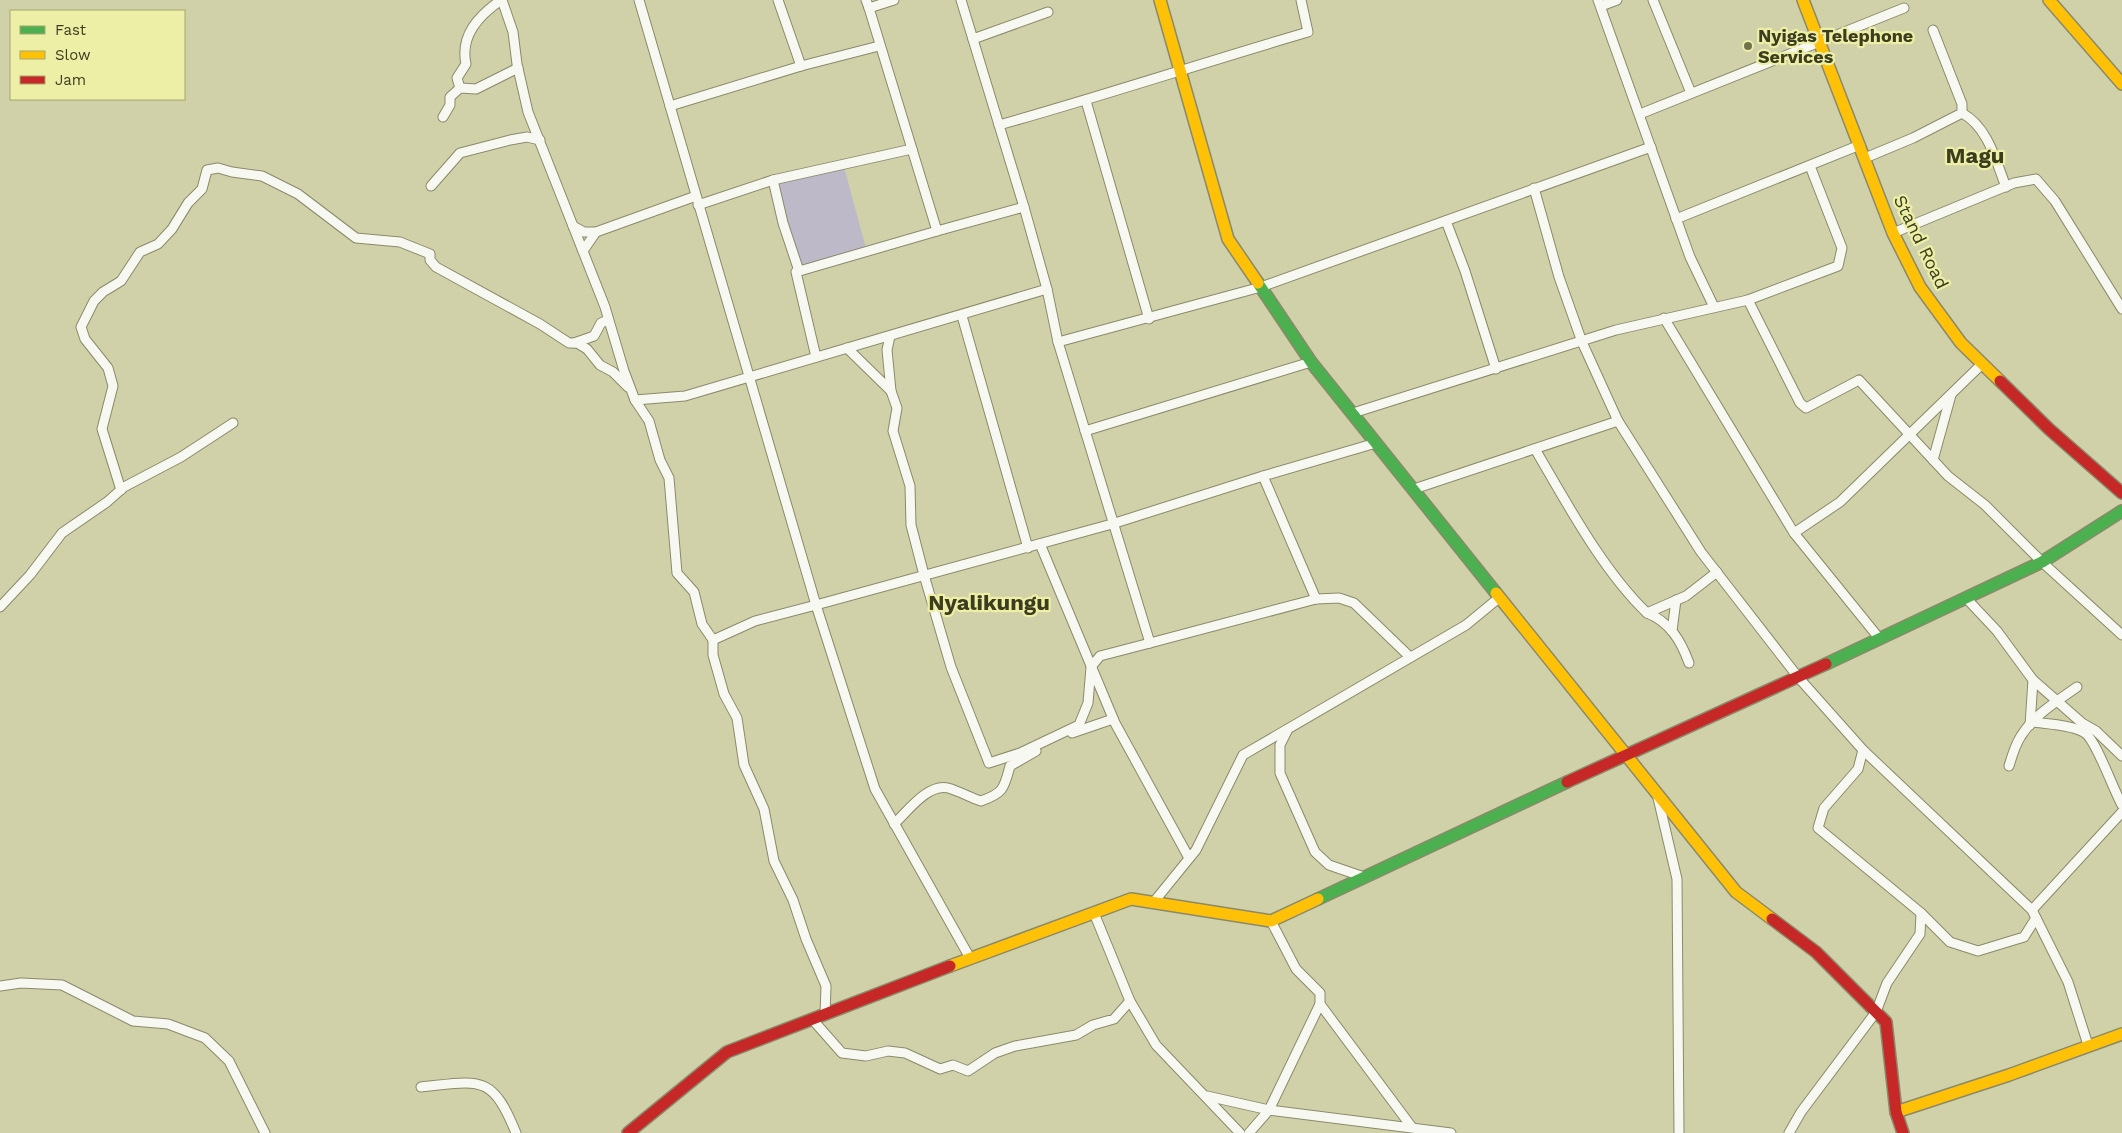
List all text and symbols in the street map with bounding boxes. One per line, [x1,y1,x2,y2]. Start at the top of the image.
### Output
legend [10,10,185,100]
text: Fast [55,21,87,39]
place label: Nyigas Telephone Services [1758,25,1913,67]
marker: Nyigas Telephone Services [1742,40,1754,52]
text: Slow [55,46,91,64]
text: Jam [55,71,86,89]
district label: Magu [1946,143,2004,168]
street label: Stand Road [1890,191,1953,292]
district label: Nyalikungu [928,590,1050,615]

